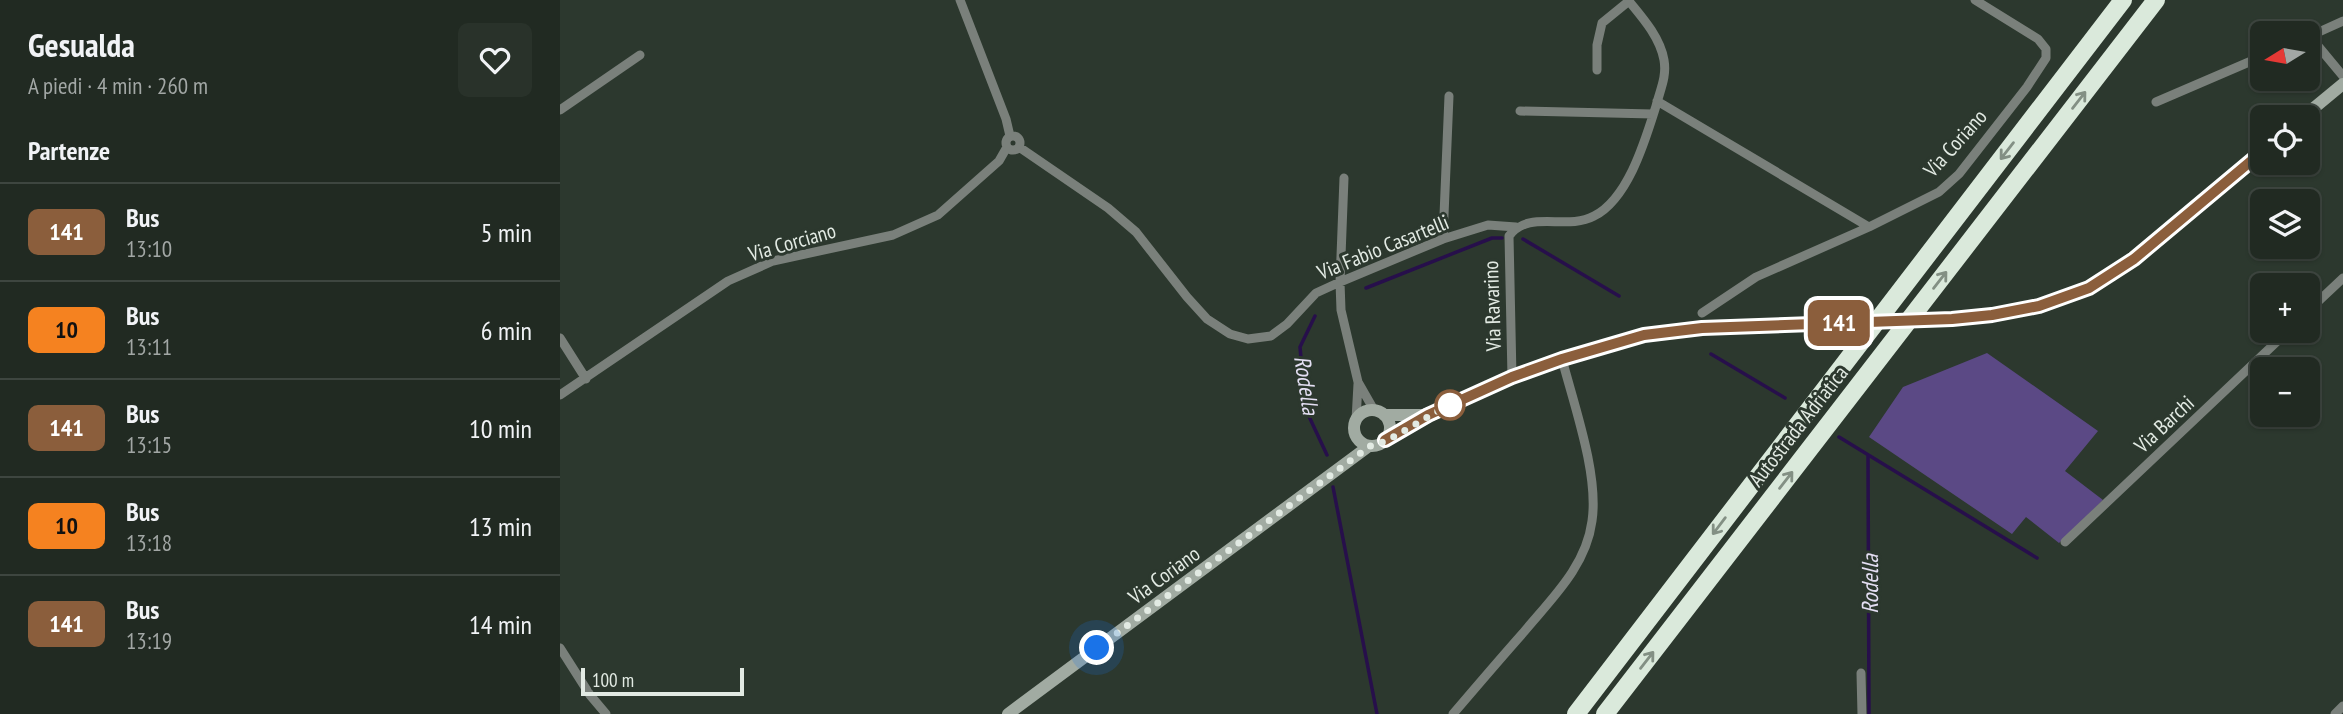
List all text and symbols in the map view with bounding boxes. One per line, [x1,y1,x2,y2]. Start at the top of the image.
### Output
north arrow [2250,21,2320,91]
map controls [2250,21,2320,427]
text: Gesualda [28,23,135,66]
button: heart [458,23,532,97]
text: A piedi · 4 min · 260 m [28,71,208,100]
one-way arrow [2071,92,2086,110]
street label: Via Coriano [1917,103,1993,183]
button: locate [2250,105,2320,175]
text: Partenze [28,134,110,167]
one-way arrow [1999,141,2014,160]
button: layers [2250,189,2320,259]
text: Bus [126,201,159,234]
street label: Via Fabio Casartelli [1312,208,1453,286]
text: 141 [49,216,84,247]
text: 5 min [481,216,532,249]
street label: Via Corciano [744,217,839,268]
text: 13:10 [126,234,172,263]
street label: Via Ravarino [1477,260,1507,353]
one-way arrow [1932,272,1947,290]
button: + [2250,273,2320,343]
text: Bus [126,299,159,332]
line badge: 141 [1799,300,1879,346]
text: 141 [1822,307,1856,338]
text: 10 [55,314,78,345]
text: 6 min [481,314,532,347]
text: 13:11 [126,332,172,361]
water label: Rodella [1288,353,1326,418]
button: − [2250,357,2320,427]
street label: Autostrada Adriatica [1742,360,1854,492]
street label: Via Barchi [2128,389,2200,459]
unlabelled marker [1435,390,1465,420]
text: Bus [126,397,159,430]
text: 141 [49,412,84,443]
text: 10 min [469,412,532,445]
text: 13:15 [126,430,172,459]
one-way arrow [1778,471,1793,490]
text: Bus [126,495,159,528]
text: 10 [55,510,78,541]
text: 13 min [469,510,532,543]
one-way arrow [1712,516,1727,535]
text: 13:18 [126,528,172,557]
street label: Via Coriano [1122,540,1205,611]
water label: Rodella [1855,552,1884,614]
text: Bus [126,593,159,626]
text: 141 [49,608,84,639]
text: 14 min [469,608,532,641]
text: 13:19 [126,626,172,655]
your location [1079,630,1114,665]
one-way arrow [1639,651,1654,670]
scale bar [581,665,744,697]
text: 100 m [592,668,634,692]

